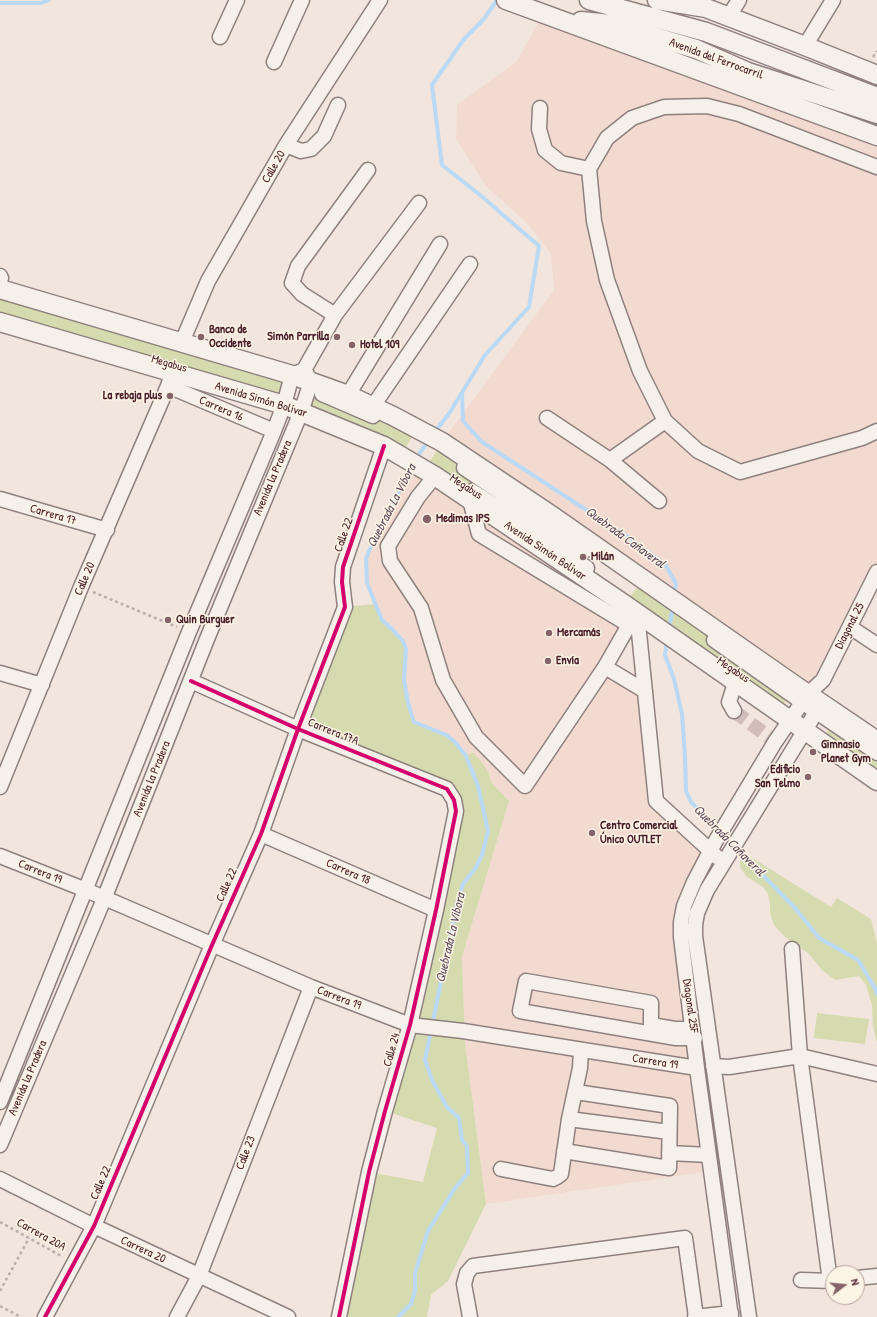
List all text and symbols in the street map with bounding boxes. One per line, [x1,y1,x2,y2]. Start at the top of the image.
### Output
street label: Avenida del Ferrocarril [667,35,765,83]
street label: Calle 20 [259,148,289,186]
place label: Banco de Occidente [209,323,251,351]
place label: Simón Parrilla [267,330,329,344]
marker: Banco de Occidente [196,332,206,342]
marker: Simón Parrilla [332,332,342,342]
place label: Hotel 109 [360,338,399,352]
marker: Hotel 109 [347,340,357,350]
street label: Megabus [150,352,188,376]
street label: Avenida Simón Bolívar [213,379,309,421]
place label: La rebaja plus [103,389,162,403]
marker: La rebaja plus [165,391,175,401]
street label: Carrera 16 [197,393,245,425]
street label: Avenida la Pradera [251,438,295,518]
water label: Quebrada La Vibora [364,462,420,550]
street label: Megabus [447,471,485,503]
street label: Carrera 17 [28,502,78,528]
water label: Quebrada Cañaveral [582,504,668,572]
place label: Medimas IPS [436,512,490,526]
marker: Medimas IPS [421,513,433,525]
street label: Calle 22 [331,516,357,554]
street label: Avenida Simón Bolívar [501,518,589,584]
place label: Milán [591,550,614,564]
marker: Milán [578,552,588,562]
street label: Calle 20 [72,560,98,598]
street label: Diagonal 25 [832,600,868,652]
place label: Quin Burguer [176,613,235,627]
marker: Quin Burguer [163,615,173,625]
place label: Mercamás [557,626,600,640]
marker: Mercamás [544,628,554,638]
place label: Envía [556,654,579,668]
street label: Megabus [714,654,752,686]
marker: Envía [543,656,553,666]
street label: Carrera 17A [305,715,361,749]
place label: Gimnasio Planet Gym [821,738,871,766]
street label: Avenida la Pradera [130,739,174,819]
marker: Gimnasio Planet Gym [808,747,818,757]
place label: Edificio San Telmo [755,763,800,791]
marker: Edificio San Telmo [803,772,813,782]
water label: Quebrada Cañaveral [690,802,768,880]
place label: Centro Comercial Único OUTLET [600,819,677,847]
marker: Centro Comercial Único OUTLET [587,828,597,838]
street label: Carrera 18 [324,856,372,888]
street label: Carrera 19 [16,857,64,887]
street label: Calle 22 [213,866,241,904]
water label: Quebrada La Vibora [433,892,469,984]
street label: Diagonal 25F [679,978,701,1034]
street label: Carrera 19 [315,983,363,1013]
street label: Calle 24 [380,1032,404,1068]
street label: Avenida la Pradera [6,1038,50,1118]
street label: Carrera 19 [631,1051,679,1073]
street label: Calle 23 [233,1134,259,1172]
street label: Calle 22 [87,1164,115,1202]
street label: Carrera 20A [14,1216,68,1254]
street label: Carrera 20 [118,1233,168,1267]
north arrow [825,1265,865,1305]
text: N [848,1277,863,1287]

